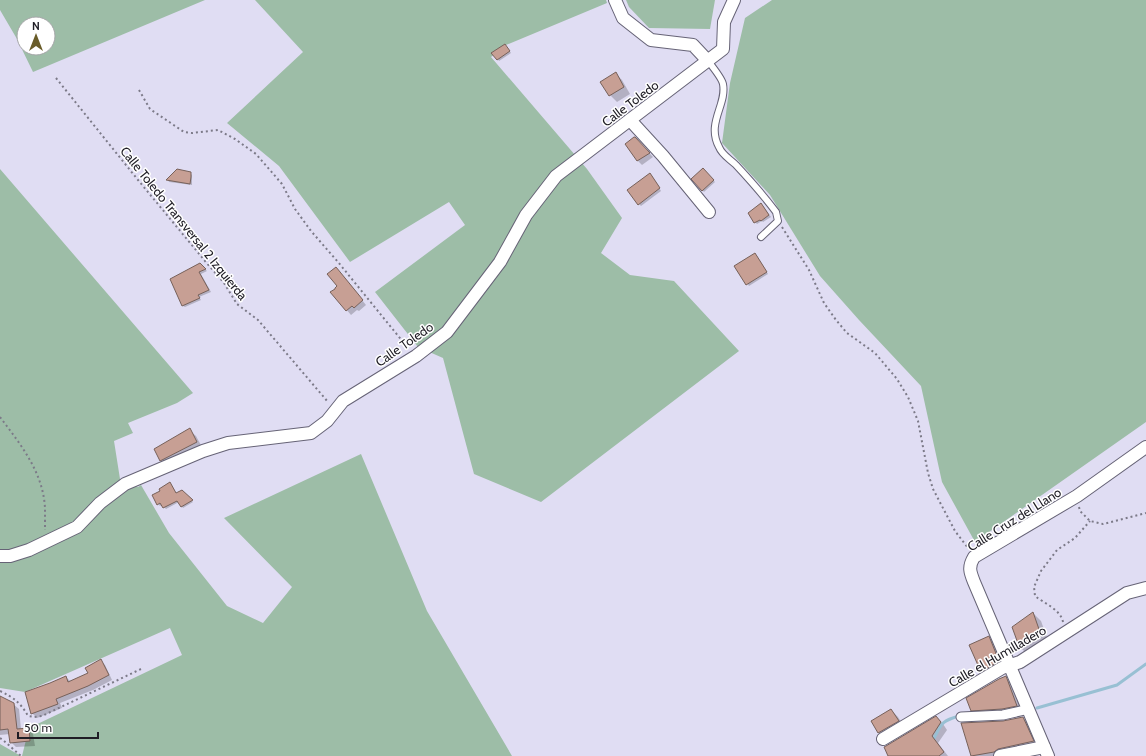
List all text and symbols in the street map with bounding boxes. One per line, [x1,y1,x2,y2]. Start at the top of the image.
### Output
north arrow [16,16,56,56]
text: N [32,19,40,33]
street label: Calle Toledo [598,76,662,130]
street label: Calle Toledo Transversal 2 Izquierda [117,143,251,304]
street label: Calle Toledo [372,318,436,370]
street label: Calle Cruz del Llano [964,484,1064,554]
street label: Calle el Humilladero [945,622,1049,690]
scale bar [18,714,98,740]
text: 50 m [24,720,52,735]

